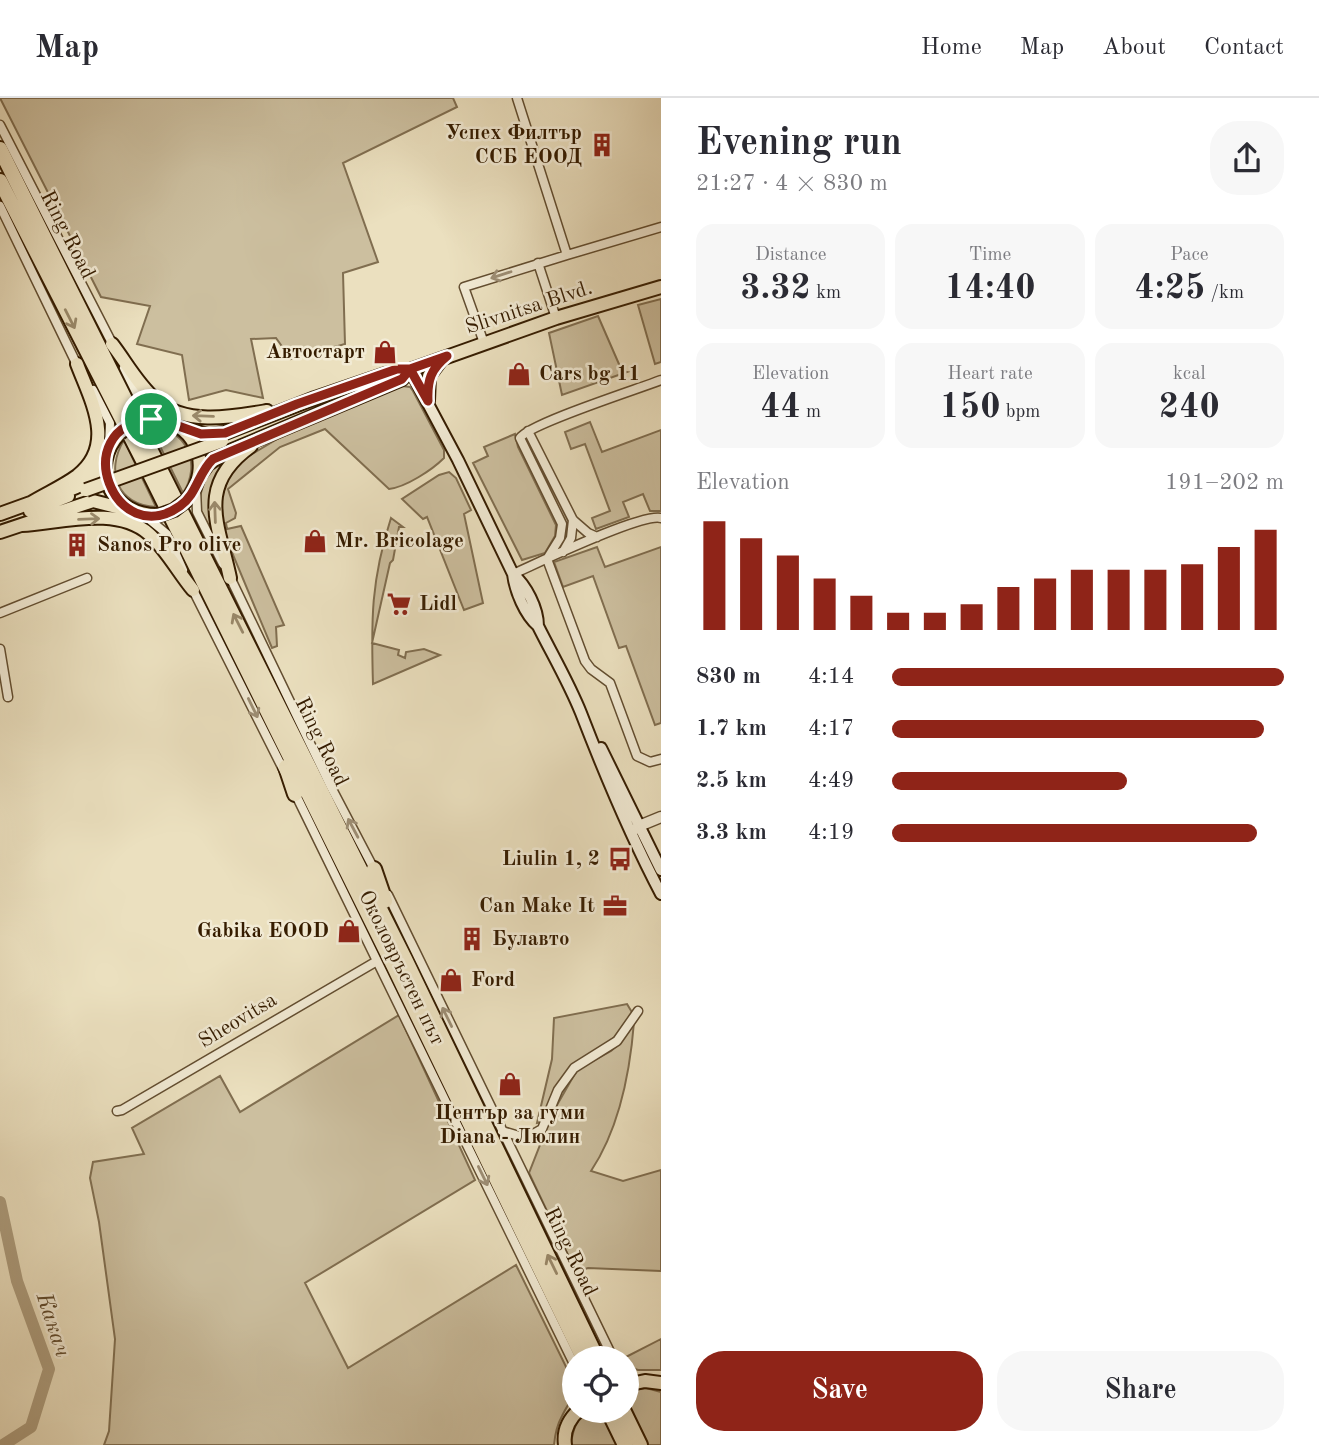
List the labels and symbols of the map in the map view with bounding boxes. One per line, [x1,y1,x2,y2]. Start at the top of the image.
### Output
place label: Успех Филтър ССБ ЕООД [445,123,582,168]
building icon: Успех Филтър ССБ ЕООД [588,131,616,159]
street label: Ring Road [36,187,98,283]
one-way arrow [490,269,512,282]
street label: Slivnitsa Blvd. [463,278,595,338]
one-way arrow [64,308,78,328]
shop icon: Автостарт [371,338,399,366]
place label: Автостарт [266,342,365,363]
shop icon: Cars bg 11 [505,360,533,388]
place label: Cars bg 11 [539,364,641,385]
pin [121,389,181,449]
one-way arrow [192,409,215,422]
one-way arrow [209,501,222,524]
one-way arrow [78,513,101,526]
shop icon: Mr. Bricolage [301,527,329,555]
building icon: Sanos Pro olive [63,531,91,559]
place label: Mr. Bricolage [335,531,464,552]
place label: Sanos Pro olive [97,535,241,556]
supermarket icon: Lidl [385,590,413,618]
place label: Lidl [419,594,457,615]
one-way arrow [230,613,244,634]
street label: Ring Road [291,694,352,790]
one-way arrow [246,697,260,718]
one-way arrow [345,818,359,839]
bus stop icon: Liulin 1, 2 [606,845,634,873]
place label: Liulin 1, 2 [502,849,600,870]
street label: Околовръстен път [354,887,448,1049]
office icon: Can Make It [601,892,629,920]
place label: Can Make It [479,896,595,917]
shop icon: Gabika EOOD [335,917,363,945]
place label: Gabika EOOD [197,921,329,942]
building icon: Булавто [458,925,486,953]
place label: Булавто [492,929,570,950]
shop icon: Ford [437,966,465,994]
place label: Ford [471,970,515,991]
street label: Sheovitsa [195,990,281,1052]
one-way arrow [440,1007,453,1028]
shop icon: Център за гуми Diana - Люлин [496,1070,524,1098]
place label: Център за гуми Diana - Люлин [435,1103,585,1148]
one-way arrow [476,1165,490,1186]
street label: Ring Road [540,1204,601,1300]
one-way arrow [545,1254,558,1275]
water label: Какач [32,1289,74,1360]

